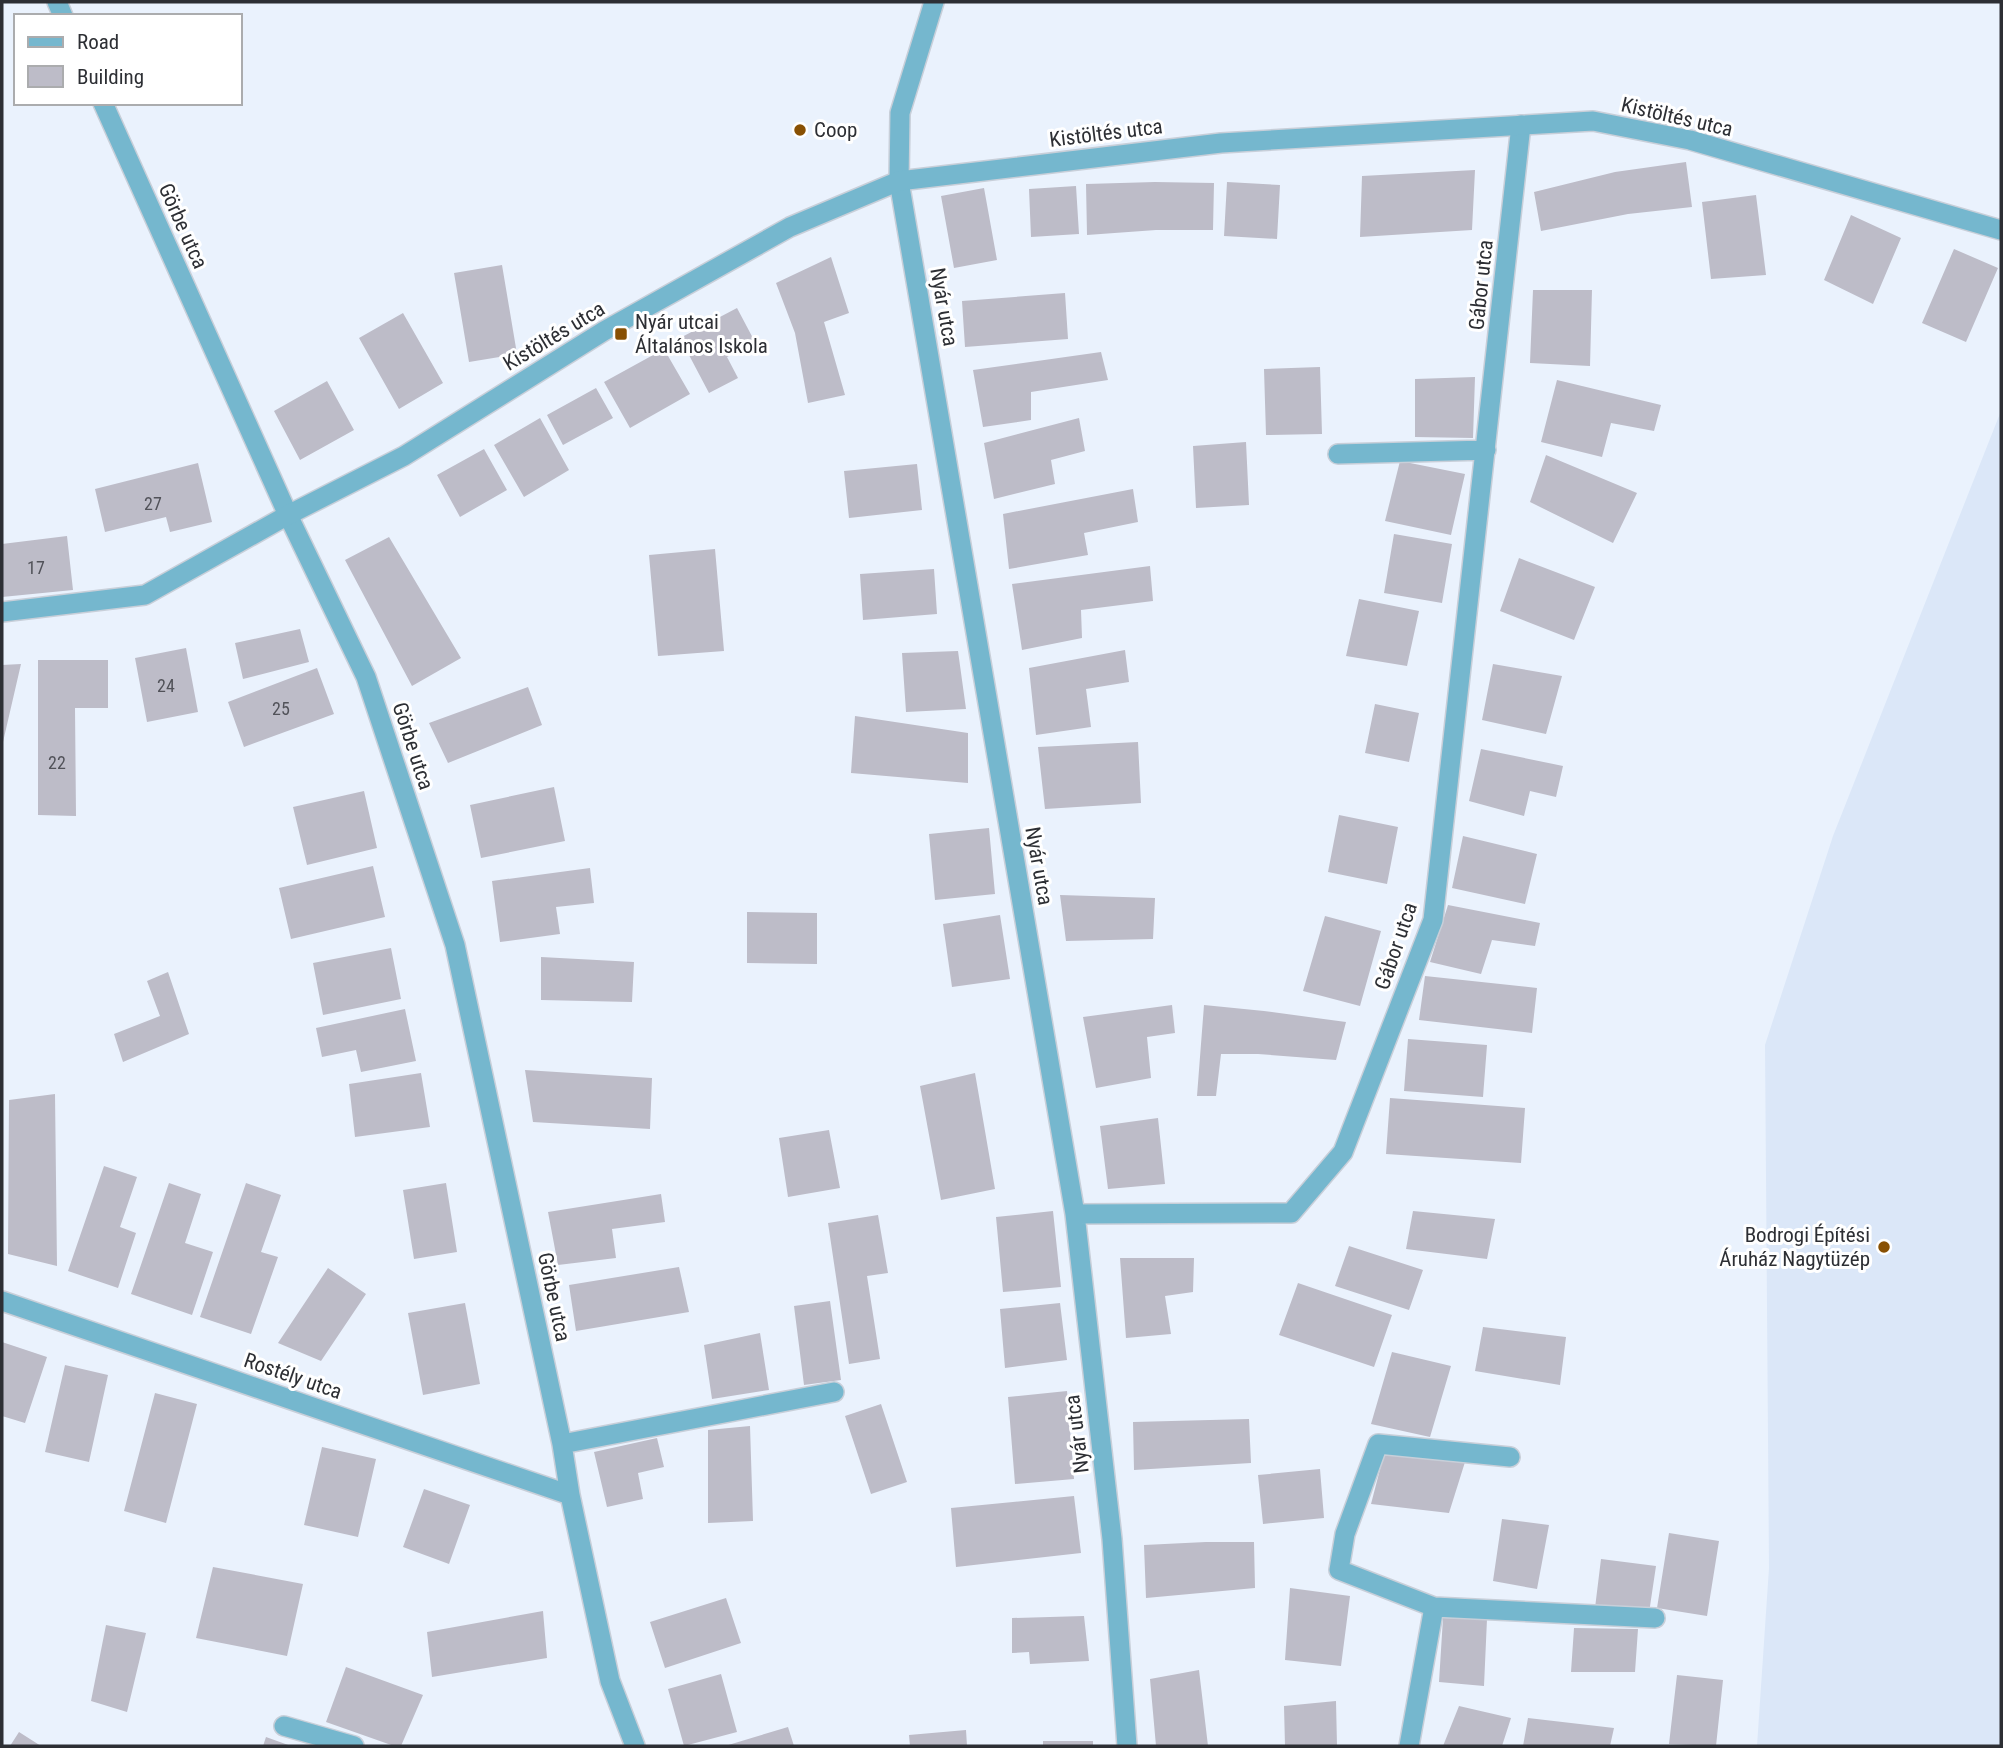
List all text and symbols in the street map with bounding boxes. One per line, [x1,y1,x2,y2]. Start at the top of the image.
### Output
legend [14,14,242,105]
text: Road [77,30,119,54]
text: Building [77,65,144,89]
street label: Kistöltés utca [1619,93,1735,141]
street label: Kistöltés utca [1048,114,1164,152]
place label: Coop [814,118,857,142]
marker: Coop [792,122,808,138]
street label: Görbe utca [154,180,212,272]
street label: Gábor utca [1464,239,1498,331]
street label: Nyár utca [925,266,963,348]
street label: Kistöltés utca [499,296,609,376]
place label: Nyár utcai Általános Iskola [635,310,768,358]
marker: Nyár utcai Általános Iskola [613,326,629,342]
house number: 27 [144,493,162,514]
house number: 17 [27,557,45,578]
house number: 24 [157,675,175,696]
house number: 25 [272,698,290,719]
street label: Görbe utca [388,699,438,793]
house number: 22 [48,752,66,773]
street label: Nyár utca [1020,825,1058,907]
street label: Gábor utca [1370,899,1422,993]
place label: Bodrogi Építési Áruház Nagytüzép [1719,1223,1870,1271]
marker: Bodrogi Építési Áruház Nagytüzép [1876,1239,1892,1255]
street label: Görbe utca [533,1250,575,1344]
street label: Rostély utca [241,1348,345,1404]
street label: Nyár utca [1060,1393,1094,1475]

